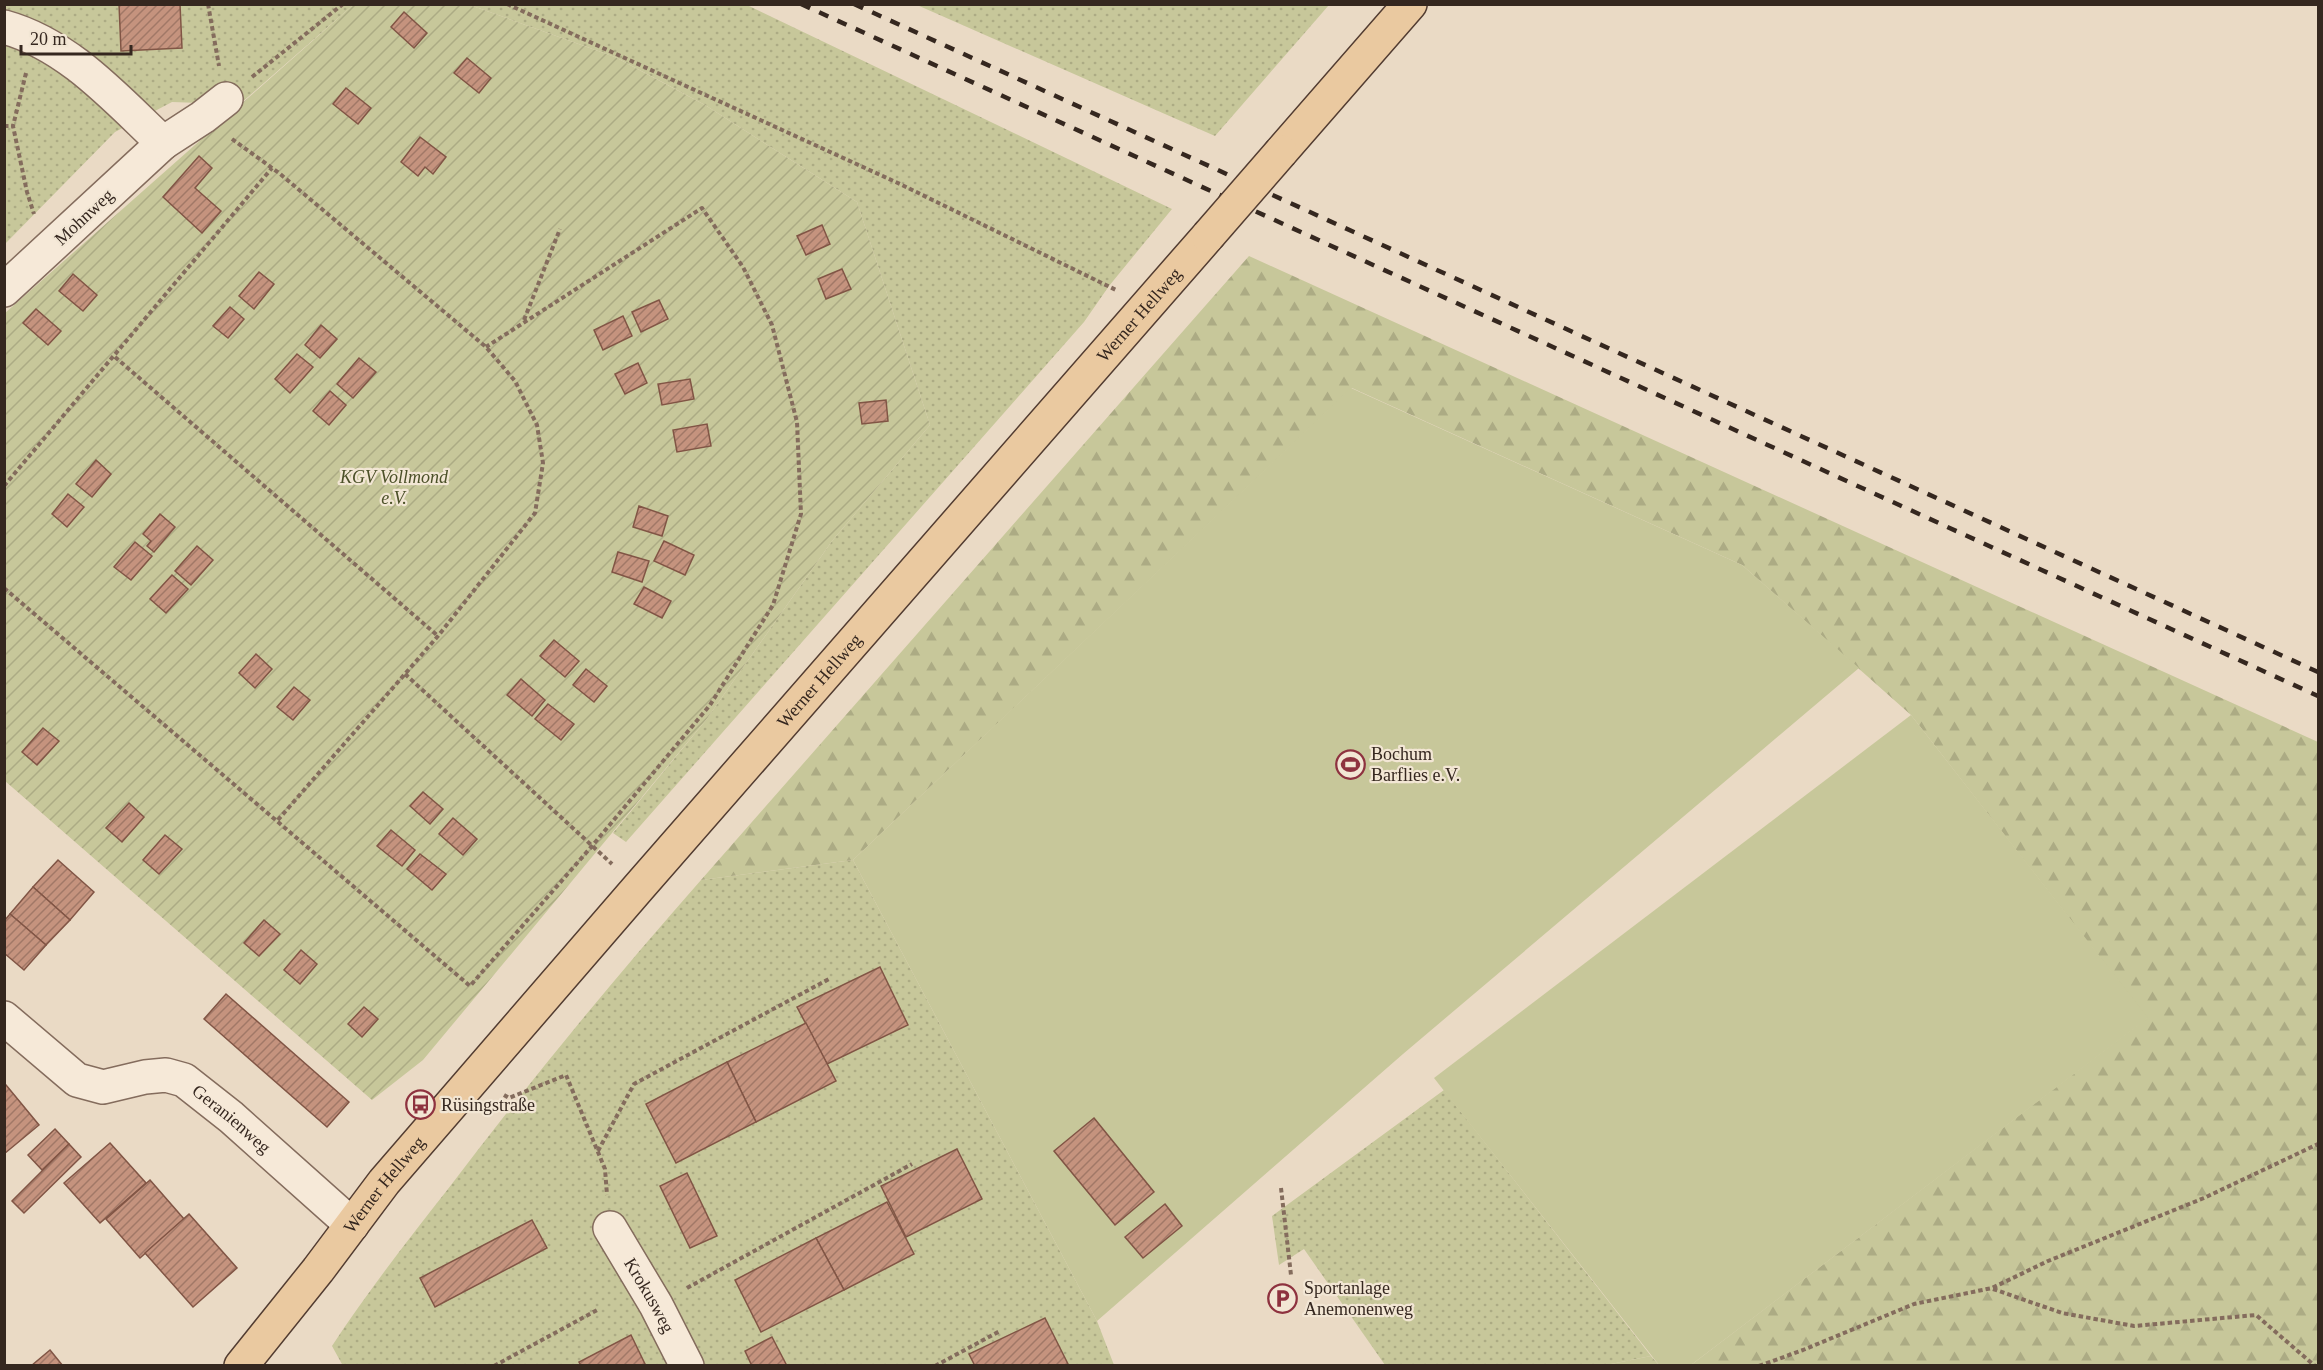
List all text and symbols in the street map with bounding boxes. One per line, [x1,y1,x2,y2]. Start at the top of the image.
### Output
scale bar [21,18,130,56]
text: 20 m [30,29,67,49]
street label: Mohnweg [50,185,118,249]
street label: Werner Hellweg [1093,264,1186,366]
park label: KGV Vollmond e.V. [339,467,449,508]
street label: Werner Hellweg [773,630,866,732]
place label: Bochum Barflies e.V. [1371,744,1460,785]
sports icon: Bochum Barflies e.V. [1334,748,1366,780]
street label: Geranienweg [188,1080,275,1157]
bus stop icon: Rüsingstraße [404,1089,436,1121]
place label: Rüsingstraße [441,1095,535,1115]
street label: Werner Hellweg [339,1132,429,1237]
street label: Krokusweg [620,1254,678,1336]
place label: Sportanlage Anemonenweg [1304,1278,1413,1319]
parking icon: Sportanlage Anemonenweg [1267,1282,1299,1314]

